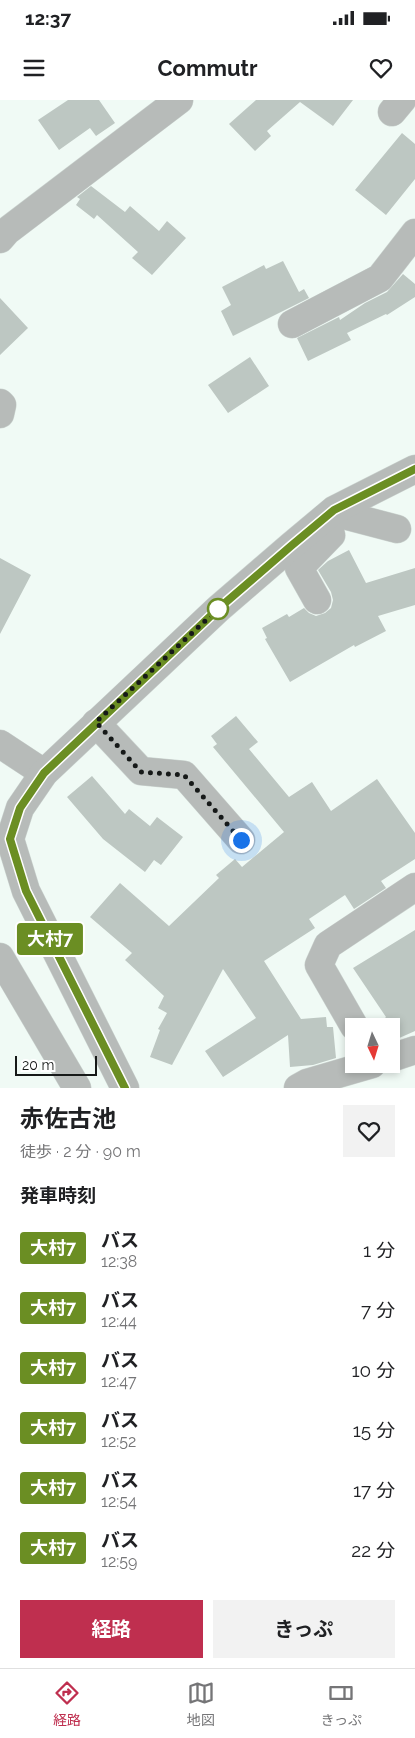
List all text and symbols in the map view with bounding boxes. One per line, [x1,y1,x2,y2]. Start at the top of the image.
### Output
text: 12:37 [25,7,71,29]
icon: menu [20,54,48,82]
icon: heart [367,54,395,82]
text: Commutr [158,55,257,81]
unlabelled marker [207,598,229,620]
your location [229,828,254,853]
line badge: 大村7 [21,923,79,955]
text: 大村7 [27,928,73,949]
north arrow [345,1018,400,1072]
map controls [345,1018,400,1073]
scale bar [15,1053,98,1076]
text: 20 m [22,1057,54,1073]
text: 赤佐古池 [20,1104,116,1133]
button: heart [343,1105,395,1157]
text: 徒歩 · 2 分 · 90 m [20,1142,141,1161]
text: 発車時刻 [20,1184,96,1206]
text: バス [101,1229,139,1251]
text: 大村7 [30,1237,76,1258]
text: 1 分 [363,1239,395,1261]
text: 12:38 [101,1252,137,1271]
text: バス [101,1289,139,1311]
text: 大村7 [30,1297,76,1318]
text: 7 分 [361,1299,395,1321]
text: 12:44 [101,1312,137,1331]
text: バス [101,1349,139,1371]
text: 大村7 [30,1357,76,1378]
text: 10 分 [351,1359,395,1381]
text: 12:47 [101,1372,137,1391]
text: バス [101,1409,139,1431]
text: 大村7 [30,1417,76,1438]
text: 15 分 [353,1419,395,1441]
text: 12:52 [101,1432,136,1451]
text: バス [101,1469,139,1491]
text: 大村7 [30,1477,76,1498]
text: 17 分 [353,1479,395,1501]
text: 12:54 [101,1492,137,1511]
text: バス [101,1529,139,1551]
text: 大村7 [30,1537,76,1558]
text: 22 分 [351,1539,395,1561]
text: 12:59 [101,1552,137,1571]
button: 経路 [20,1600,203,1658]
button: きっぷ [213,1600,395,1658]
tab: 経路 [53,1679,81,1729]
tab: 地図 [187,1679,215,1729]
tab: きっぷ [321,1679,362,1729]

